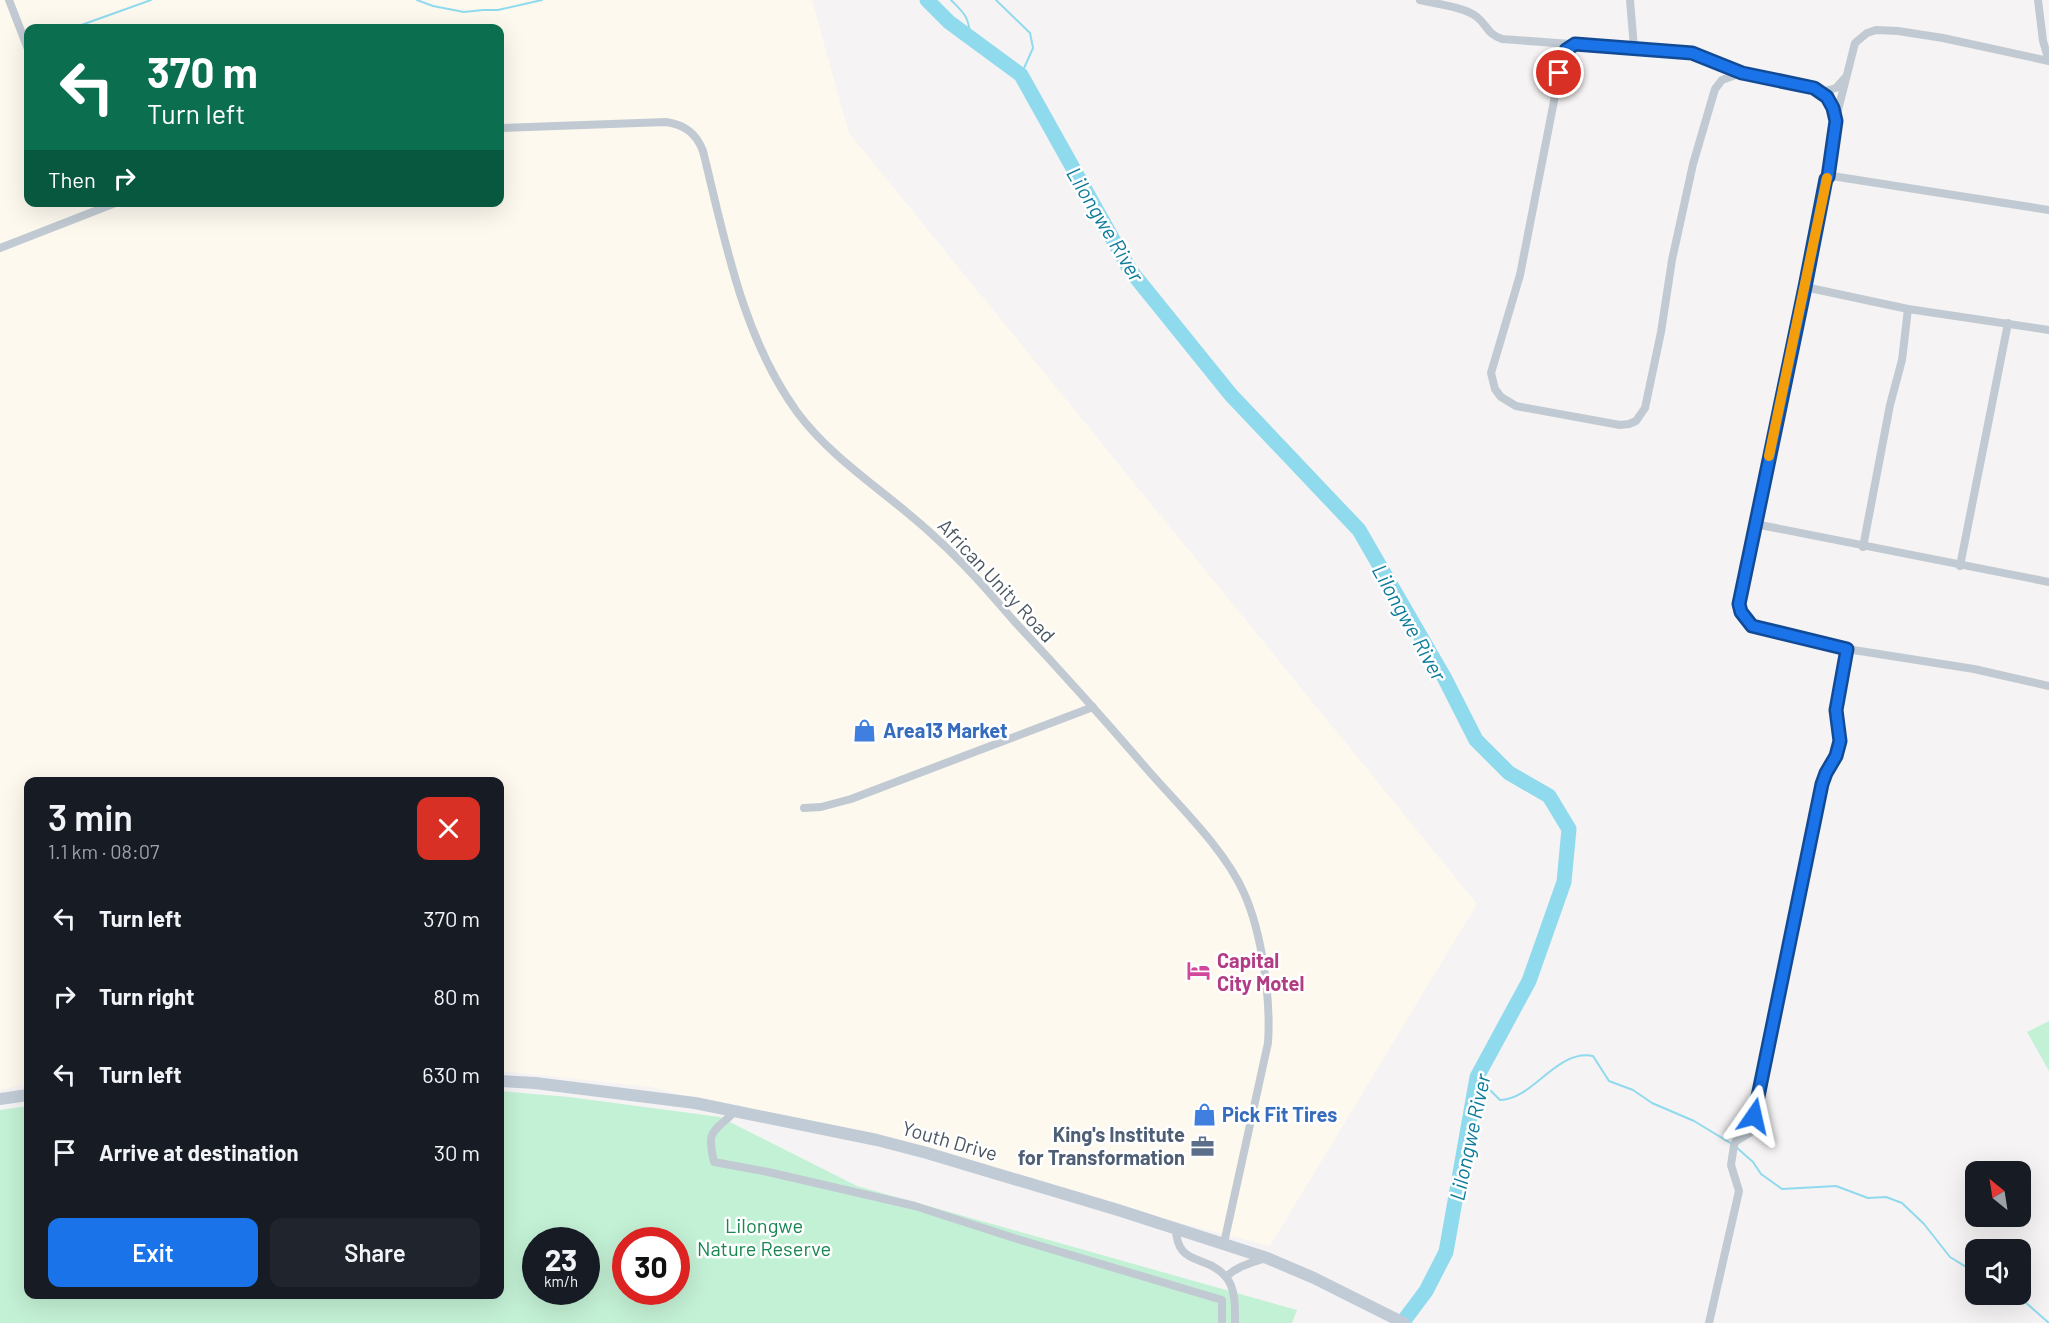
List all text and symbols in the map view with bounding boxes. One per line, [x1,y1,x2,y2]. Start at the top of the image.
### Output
text: 370 m [147,46,258,96]
pin [1533,47,1584,98]
icon: left [48,48,126,126]
icon: arrive [1542,56,1575,89]
text: Turn left [147,97,245,129]
icon: right [108,162,141,195]
water label: Lilongwe River [1062,162,1150,286]
text: Then [48,166,96,192]
street label: African Unity Road [934,513,1060,647]
water label: Lilongwe River [1368,560,1452,685]
shop icon: Area13 Market [852,717,878,743]
place label: Area13 Market [883,718,1008,742]
text: 3 min [48,795,133,838]
button: close [417,797,480,860]
text: 1.1 km · 08:07 [48,839,160,863]
icon: left [48,902,81,935]
text: Turn left [99,905,182,931]
text: 370 m [423,905,480,931]
place label: Capital City Motel [1217,948,1304,995]
hotel icon: Capital City Motel [1186,958,1212,984]
icon: right [48,980,81,1013]
text: Turn right [99,983,194,1009]
text: 80 m [434,983,480,1009]
icon: left [48,1058,81,1091]
text: Turn left [99,1061,182,1087]
text: 630 m [422,1061,480,1087]
water label: Lilongwe River [1443,1071,1495,1203]
position arrow [1722,1084,1786,1148]
shop icon: Pick Fit Tires [1191,1101,1217,1127]
place label: Pick Fit Tires [1222,1102,1337,1126]
street label: Youth Drive [899,1115,1001,1165]
place label: King's Institute for Transformation [1018,1122,1185,1169]
office icon: King's Institute for Transformation [1190,1133,1216,1159]
icon: arrive [48,1136,81,1169]
text: Arrive at destination [99,1139,298,1165]
text: 30 m [434,1139,480,1165]
north arrow [1965,1161,2031,1227]
map controls [1965,1161,2031,1305]
park label: Lilongwe Nature Reserve [697,1213,831,1260]
button: Exit [48,1218,258,1287]
button: Share [270,1218,480,1287]
speed limit sign: 30 [612,1227,690,1305]
button: sound [1965,1239,2031,1305]
text: 23 [545,1241,577,1277]
text: km/h [544,1272,578,1290]

